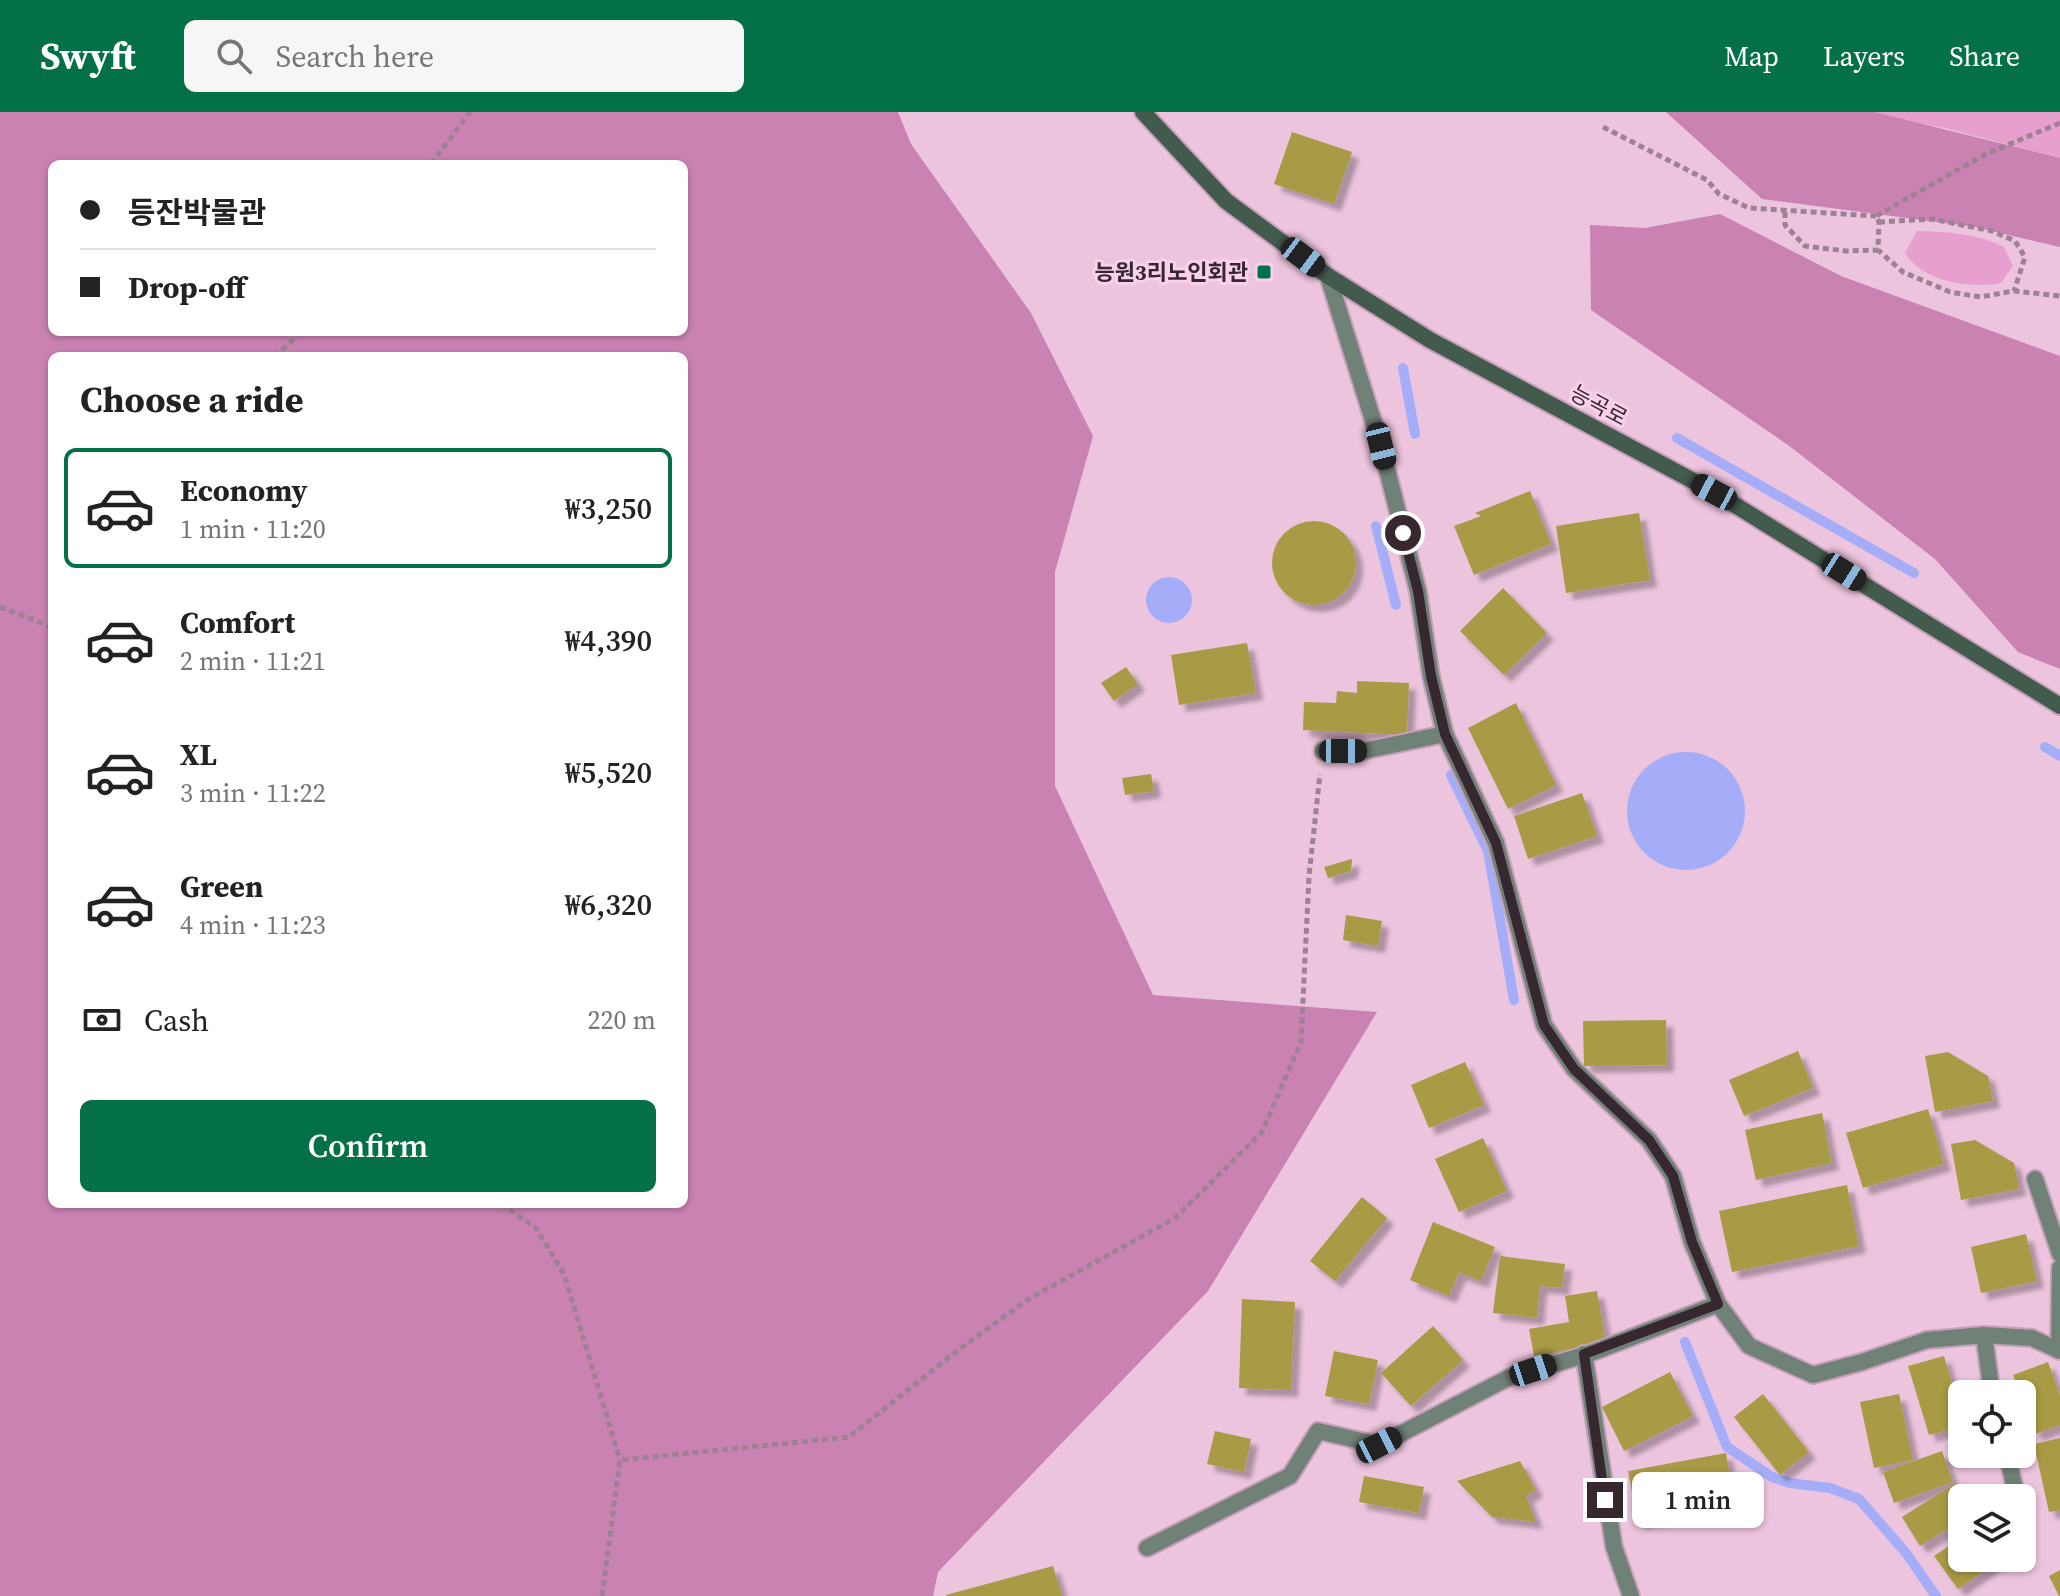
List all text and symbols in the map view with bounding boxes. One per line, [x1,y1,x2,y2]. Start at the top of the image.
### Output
search box [184,20,744,92]
text: Swyft [40,30,136,82]
icon: search [212,34,256,78]
text: Search here [276,36,434,77]
text: Map [1724,37,1779,75]
text: Layers [1823,37,1905,75]
text: Share [1949,37,2020,75]
text: 등잔박물관 [128,192,266,233]
car [1277,233,1329,281]
place label: 능원3리노인회관 [1094,257,1248,287]
marker: 능원3리노인회관 [1255,263,1273,281]
text: Drop-off [128,267,246,308]
text: Choose a ride [80,375,303,424]
street label: 능곡로 [1565,377,1633,433]
car [1364,420,1398,472]
text: Economy [180,470,308,511]
car [1687,470,1741,514]
icon: car [84,472,156,544]
text: ₩3,250 [565,488,652,529]
text: 1 min · 11:20 [180,511,326,547]
route start [1385,515,1421,551]
car [1817,549,1871,595]
text: Comfort [180,602,295,643]
icon: car [84,604,156,676]
text: ₩4,390 [565,620,652,661]
text: 2 min · 11:21 [180,643,326,679]
text: XL [180,734,217,775]
icon: car [84,736,156,808]
car [1319,739,1367,763]
text: ₩5,520 [565,752,652,793]
text: 3 min · 11:22 [180,775,326,811]
text: Green [180,866,263,907]
icon: car [84,868,156,940]
text: ₩6,320 [565,884,652,925]
text: 4 min · 11:23 [180,907,326,943]
icon: cash [80,998,124,1042]
text: Cash [144,1000,209,1041]
text: 220 m [588,1002,656,1038]
button: Confirm [80,1100,656,1192]
car [1506,1351,1560,1389]
map controls [1948,1380,2036,1572]
button: locate [1948,1380,2036,1468]
car [1352,1423,1406,1467]
callout: 1 min [1633,1472,1765,1528]
route end [1587,1482,1623,1518]
text: 1 min [1665,1482,1731,1518]
button: layers [1948,1484,2036,1572]

